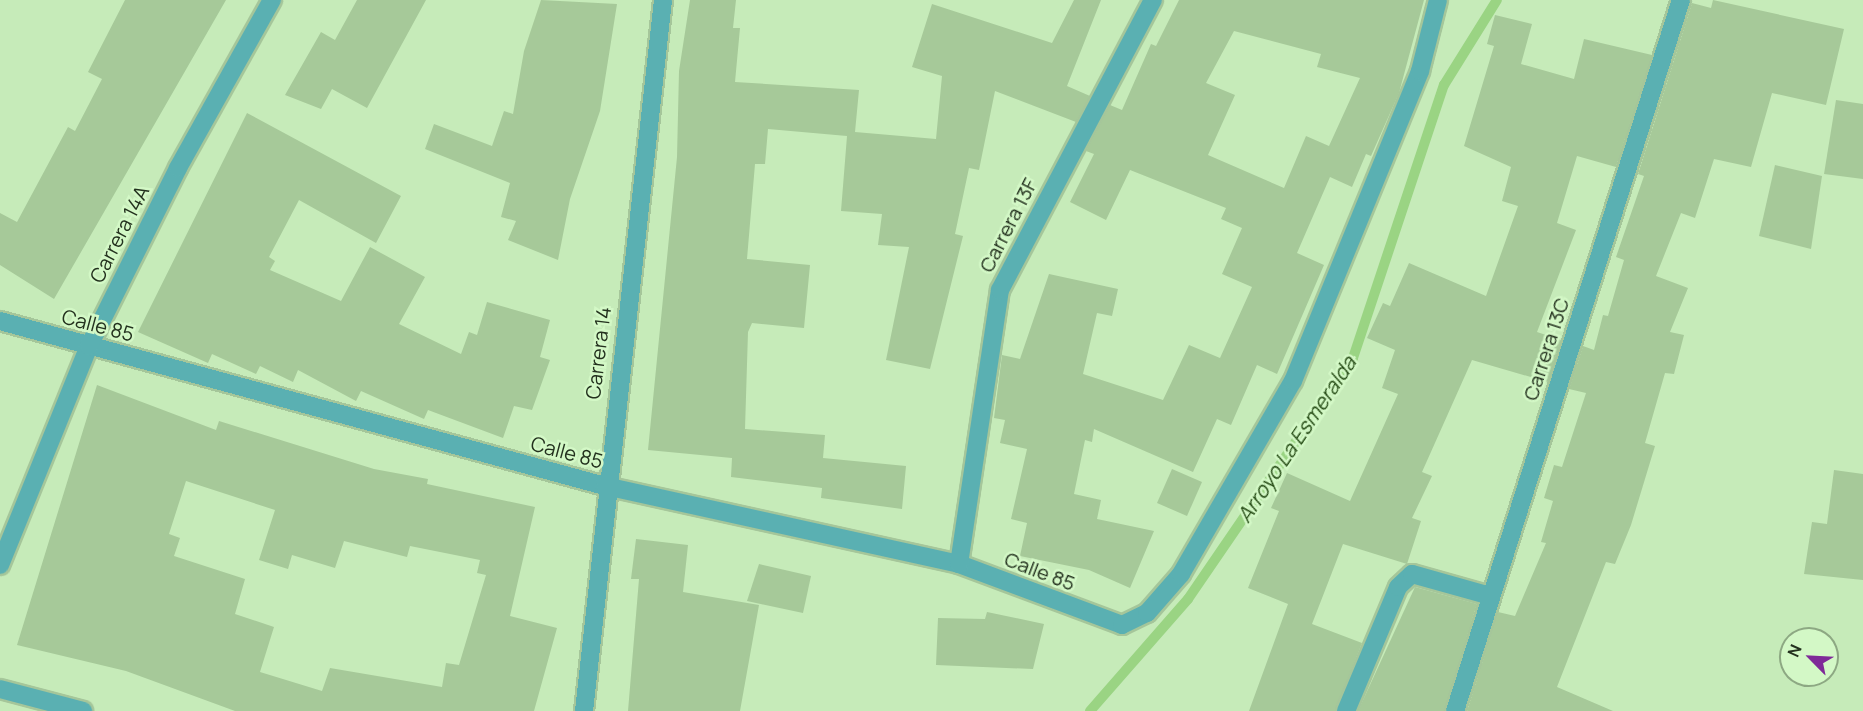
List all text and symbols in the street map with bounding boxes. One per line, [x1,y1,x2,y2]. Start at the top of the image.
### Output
street label: Carrera 13F [974,174,1042,276]
street label: Carrera 14A [84,181,154,287]
street label: Carrera 13C [1518,295,1574,403]
street label: Calle 85 [59,304,137,346]
street label: Carrera 14 [580,305,616,401]
water label: Arroyo La Esmeralda [1231,351,1361,527]
street label: Calle 85 [528,431,606,473]
street label: Calle 85 [1001,547,1079,595]
north arrow [1779,627,1839,687]
text: N [1782,641,1807,660]

